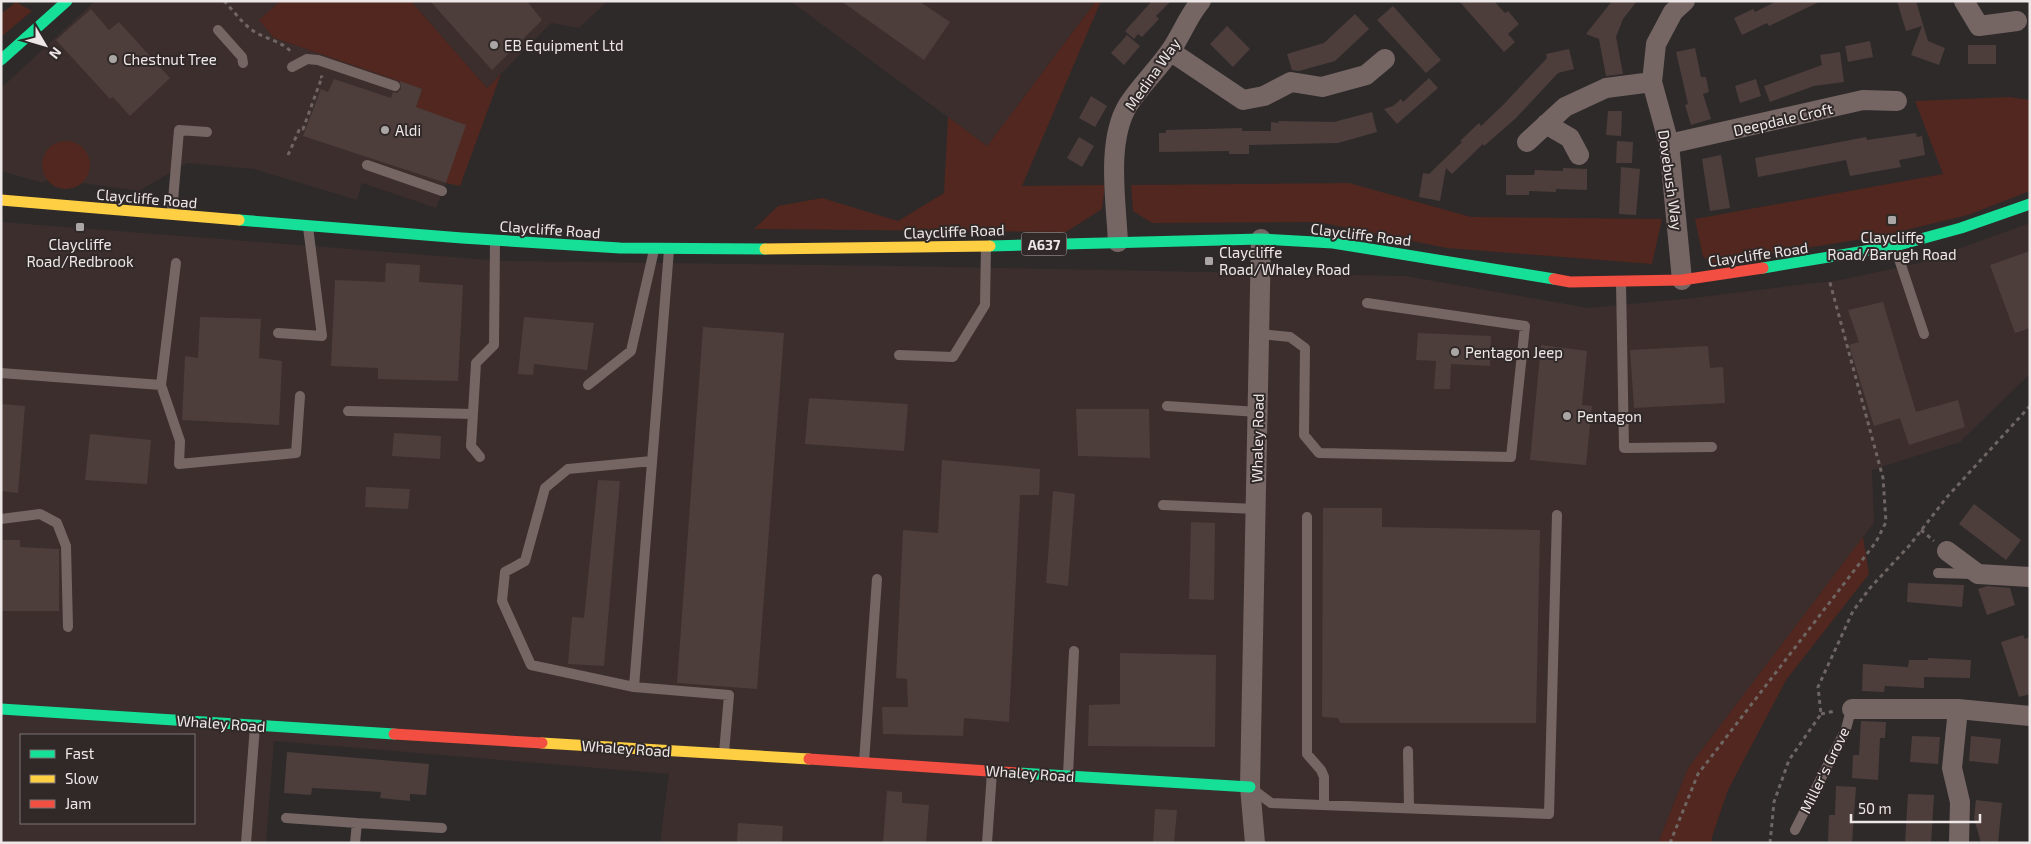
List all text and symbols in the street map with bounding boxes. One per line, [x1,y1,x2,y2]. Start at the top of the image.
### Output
north arrow [20,20,70,70]
street label: Medina Way [1121,34,1183,114]
place label: EB Equipment Ltd [504,36,624,54]
marker: EB Equipment Ltd [488,39,500,51]
text: N [46,44,65,63]
place label: Chestnut Tree [123,50,217,68]
marker: Chestnut Tree [107,53,119,65]
street label: Deepdale Croft [1731,99,1835,139]
place label: Aldi [395,121,421,139]
marker: Aldi [379,124,391,136]
street label: Dovebush Way [1655,129,1687,231]
street label: Claycliffe Road [96,185,198,211]
marker: Claycliffe Road/Barugh Road [1886,214,1898,226]
street label: Claycliffe Road [499,216,601,242]
street label: Claycliffe Road [1310,219,1412,249]
street label: Claycliffe Road [903,220,1005,242]
marker: Claycliffe Road/Redbrook [74,221,86,233]
place label: Claycliffe Road/Barugh Road [1827,228,1957,263]
road number: A637 [1022,232,1066,255]
place label: Claycliffe Road/Redbrook [26,235,134,270]
street label: Claycliffe Road [1707,238,1809,270]
place label: Claycliffe Road/Whaley Road [1219,243,1350,278]
marker: Claycliffe Road/Whaley Road [1203,255,1215,267]
place label: Pentagon Jeep [1465,343,1563,361]
marker: Pentagon Jeep [1449,346,1461,358]
street label: Whaley Road [1247,393,1267,483]
place label: Pentagon [1577,407,1642,425]
marker: Pentagon [1561,410,1573,422]
street label: Whaley Road [176,711,266,735]
street label: Miller's Grove [1795,724,1853,816]
legend [20,734,195,824]
street label: Whaley Road [581,736,671,760]
text: Fast [65,744,95,762]
street label: Whaley Road [985,761,1075,785]
text: Slow [65,769,99,787]
scale bar [1851,792,1980,824]
text: Jam [65,794,91,812]
text: 50 m [1858,799,1892,817]

